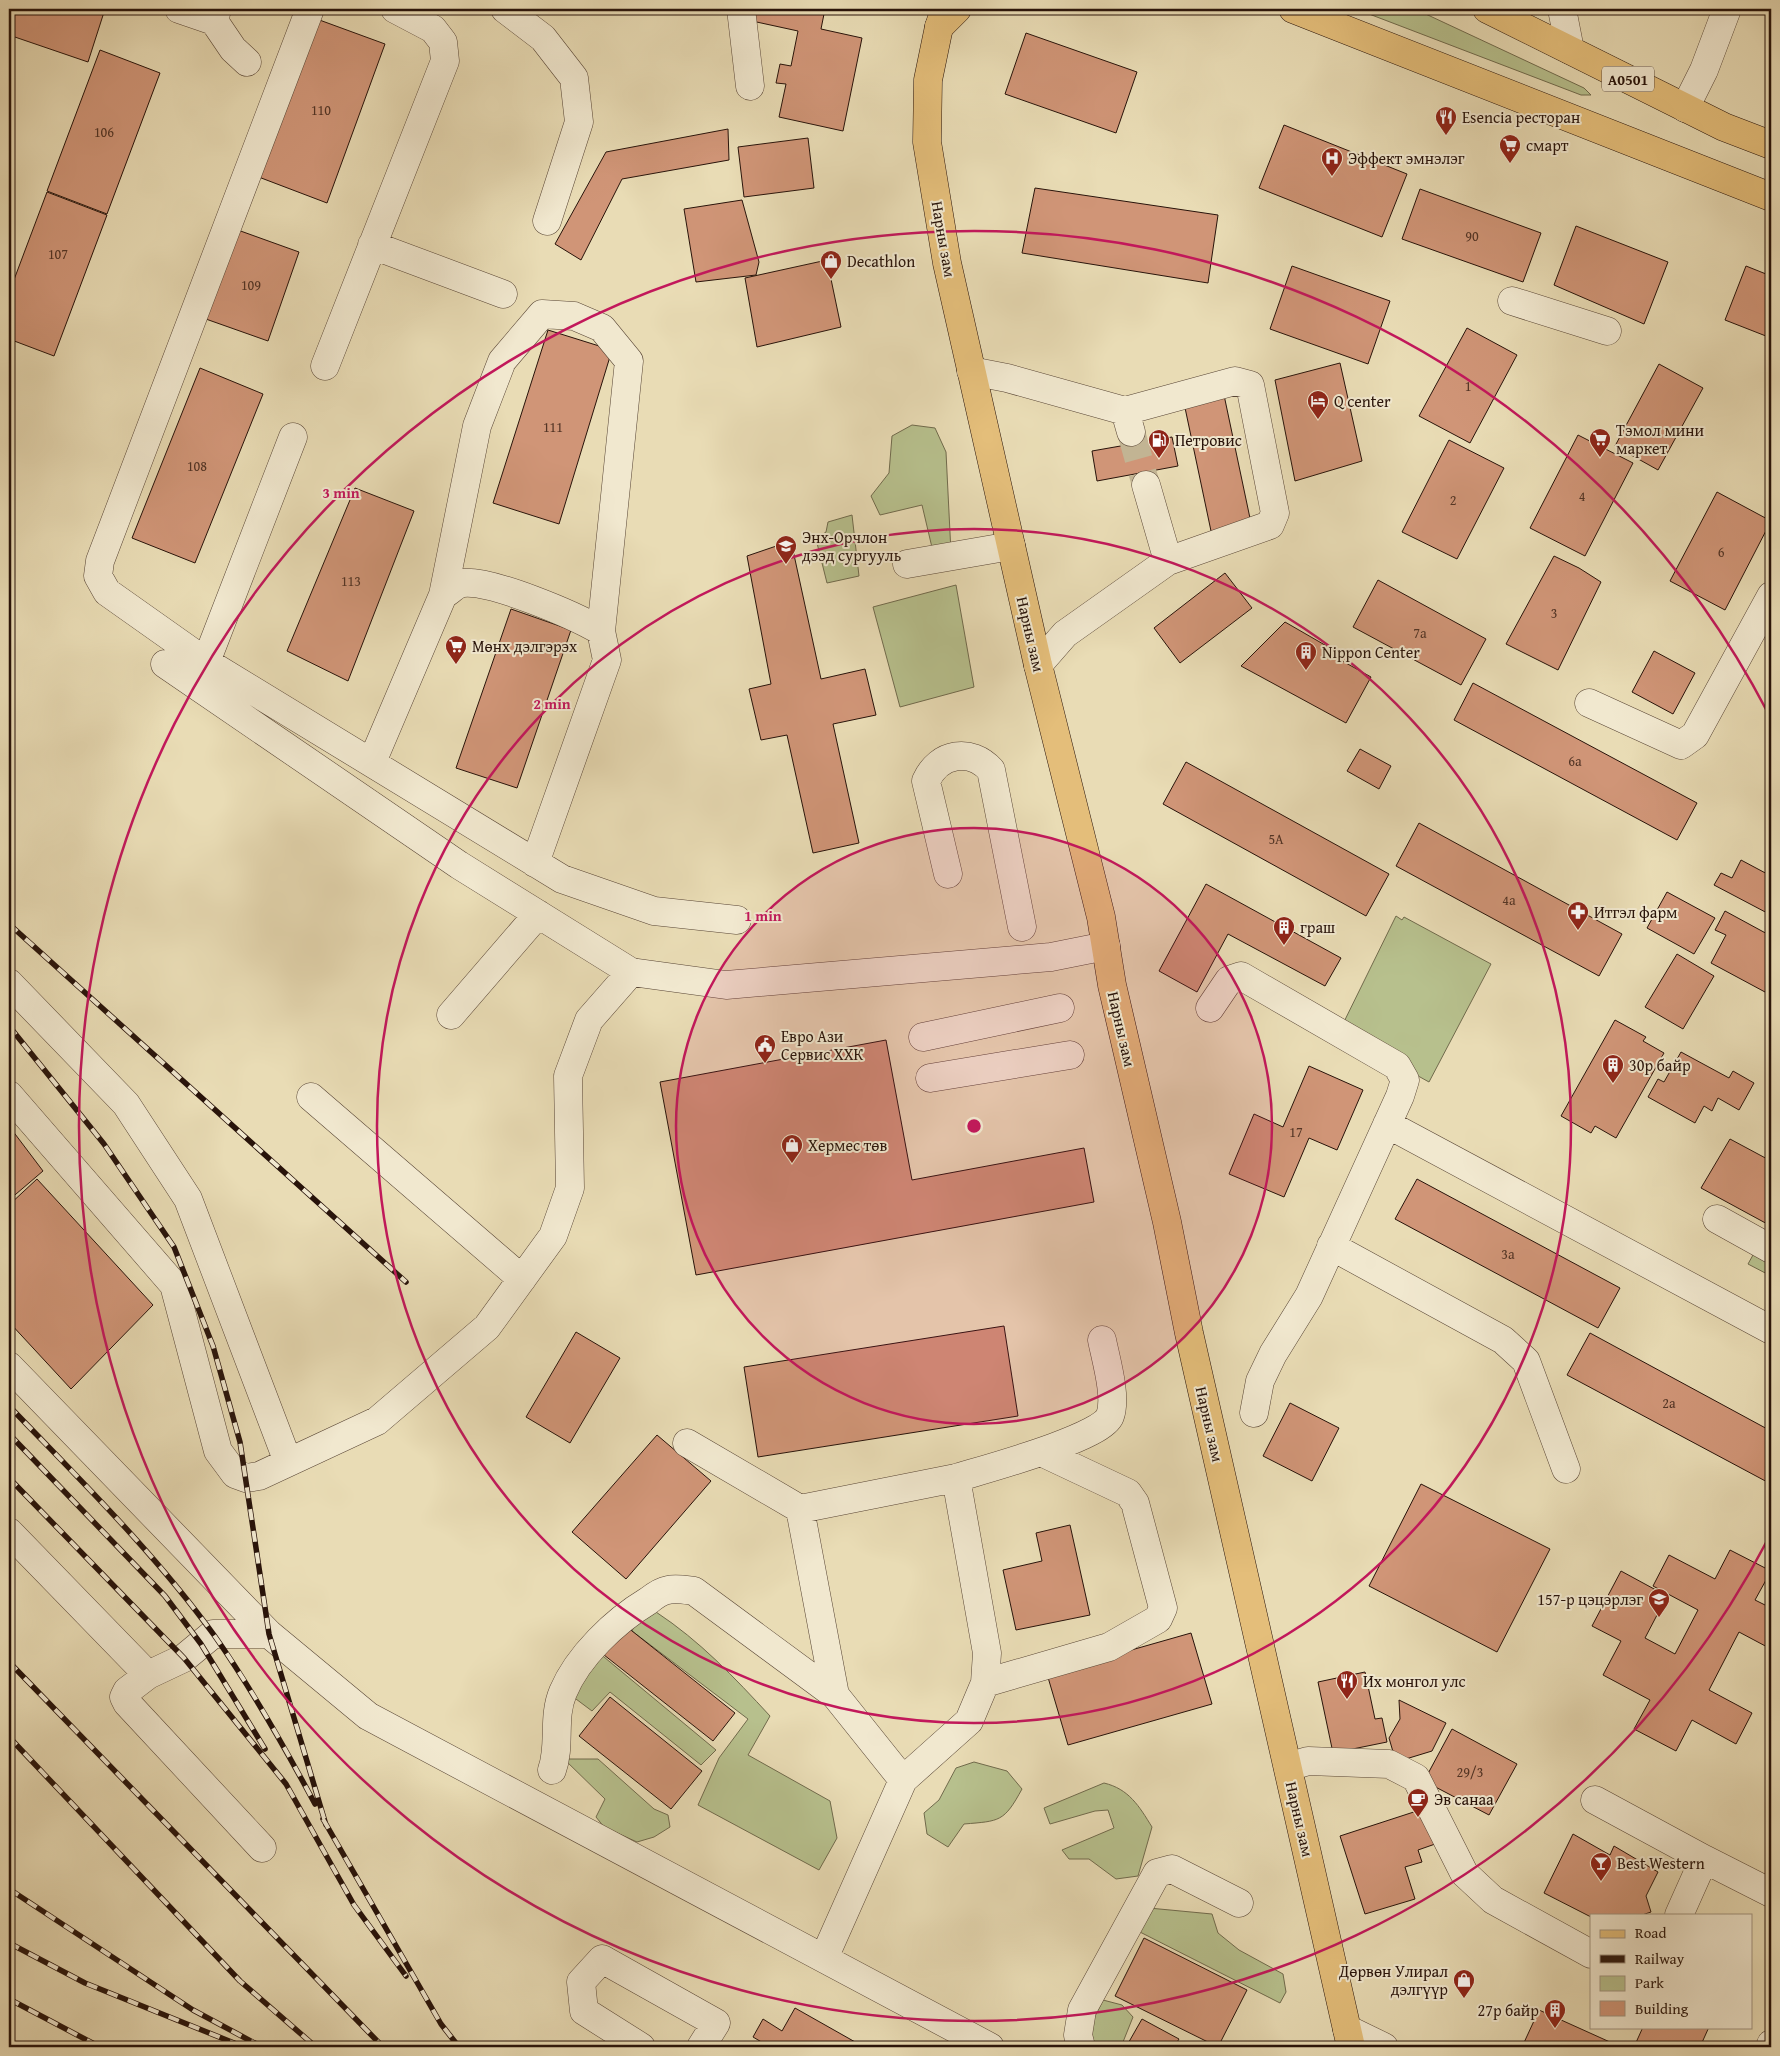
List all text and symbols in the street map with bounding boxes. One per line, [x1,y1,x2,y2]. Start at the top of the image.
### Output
road number: A0501 [1602,66,1654,92]
house number: 110 [311,100,331,120]
restaurant icon: Esencia ресторан [1434,105,1458,136]
place label: Esencia ресторан [1462,105,1580,129]
house number: 106 [94,122,114,142]
supermarket icon: смарт [1498,133,1522,164]
place label: смарт [1526,133,1569,157]
hospital icon: Эффект эмнэлэг [1320,146,1344,177]
place label: Эффект эмнэлэг [1348,146,1465,170]
street label: Нарны зам [926,199,962,279]
house number: 90 [1465,226,1479,246]
house number: 107 [48,244,68,264]
shop icon: Decathlon [819,249,843,280]
place label: Decathlon [847,249,915,273]
house number: 109 [241,275,261,295]
house number: 1 [1465,376,1471,396]
hotel icon: Q center [1306,389,1330,420]
place label: Q center [1334,389,1391,413]
house number: 111 [543,417,563,437]
place label: Тэмол мини маркет [1616,418,1705,460]
supermarket icon: Тэмол мини маркет [1588,427,1612,458]
fuel station icon: Петровис [1147,428,1171,459]
place label: Петровис [1175,428,1242,452]
house number: 108 [187,456,207,476]
text: 3 min [322,482,360,503]
house number: 4 [1579,486,1586,506]
house number: 2 [1450,490,1456,510]
place label: Энх-Орчлон дээд сургууль [802,525,902,567]
school or university icon: Энх-Орчлон дээд сургууль [774,534,798,565]
house number: 6 [1718,542,1725,562]
house number: 113 [341,571,361,591]
street label: Нарны зам [1011,594,1051,674]
house number: 3 [1551,603,1557,623]
house number: 7а [1413,623,1427,643]
supermarket icon: Мөнх дэлгэрэх [444,634,468,665]
place label: Мөнх дэлгэрэх [472,634,578,658]
building icon: Nippon Center [1294,640,1318,671]
place label: Nippon Center [1322,640,1420,664]
text: 2 min [533,693,571,714]
house number: 6а [1568,751,1582,771]
house number: 5А [1268,829,1284,849]
house number: 4а [1502,890,1516,910]
pharmacy icon: Итгэл фарм [1566,900,1590,931]
place label: Итгэл фарм [1594,900,1678,924]
text: 1 min [744,905,782,926]
building icon: граш [1272,915,1296,946]
place label: граш [1300,915,1335,939]
street label: Нарны зам [1102,989,1142,1069]
place label: Евро Ази Сервис ХХК [781,1024,864,1066]
public building icon: Евро Ази Сервис ХХК [753,1033,777,1064]
building icon: 30р байр [1601,1053,1625,1084]
place label: 30р байр [1629,1053,1691,1077]
centre of rings [965,1117,983,1135]
house number: 17 [1289,1122,1303,1142]
shop icon: Хермес төв [780,1133,804,1164]
place label: Хермес төв [808,1133,888,1157]
house number: 3а [1501,1244,1515,1264]
street label: Нарны зам [1190,1384,1230,1464]
house number: 2a [1662,1393,1676,1413]
place label: 157-р цэцэрлэг [1537,1587,1643,1611]
school or university icon: 157-р цэцэрлэг [1647,1587,1671,1618]
restaurant icon: Их монгол улс [1335,1669,1359,1700]
place label: Их монгол улс [1363,1669,1466,1693]
house number: 29/3 [1457,1762,1483,1782]
street label: Нарны зам [1280,1779,1320,1859]
cafe icon: Эв санаа [1406,1787,1430,1818]
place label: Эв санаа [1434,1787,1494,1811]
bar icon: Best Western [1589,1851,1613,1882]
place label: Best Western [1617,1851,1705,1875]
legend [1590,1914,1752,2028]
text: Road [1635,1922,1666,1943]
text: Railway [1635,1948,1685,1969]
place label: Дөрвөн Улирал дэлгүүр [1338,1959,1448,2001]
shop icon: Дөрвөн Улирал дэлгүүр [1452,1968,1476,1999]
text: Park [1635,1972,1664,1993]
place label: 27р байр [1477,1998,1539,2022]
building icon: 27р байр [1543,1998,1567,2029]
text: Building [1635,1998,1689,2019]

